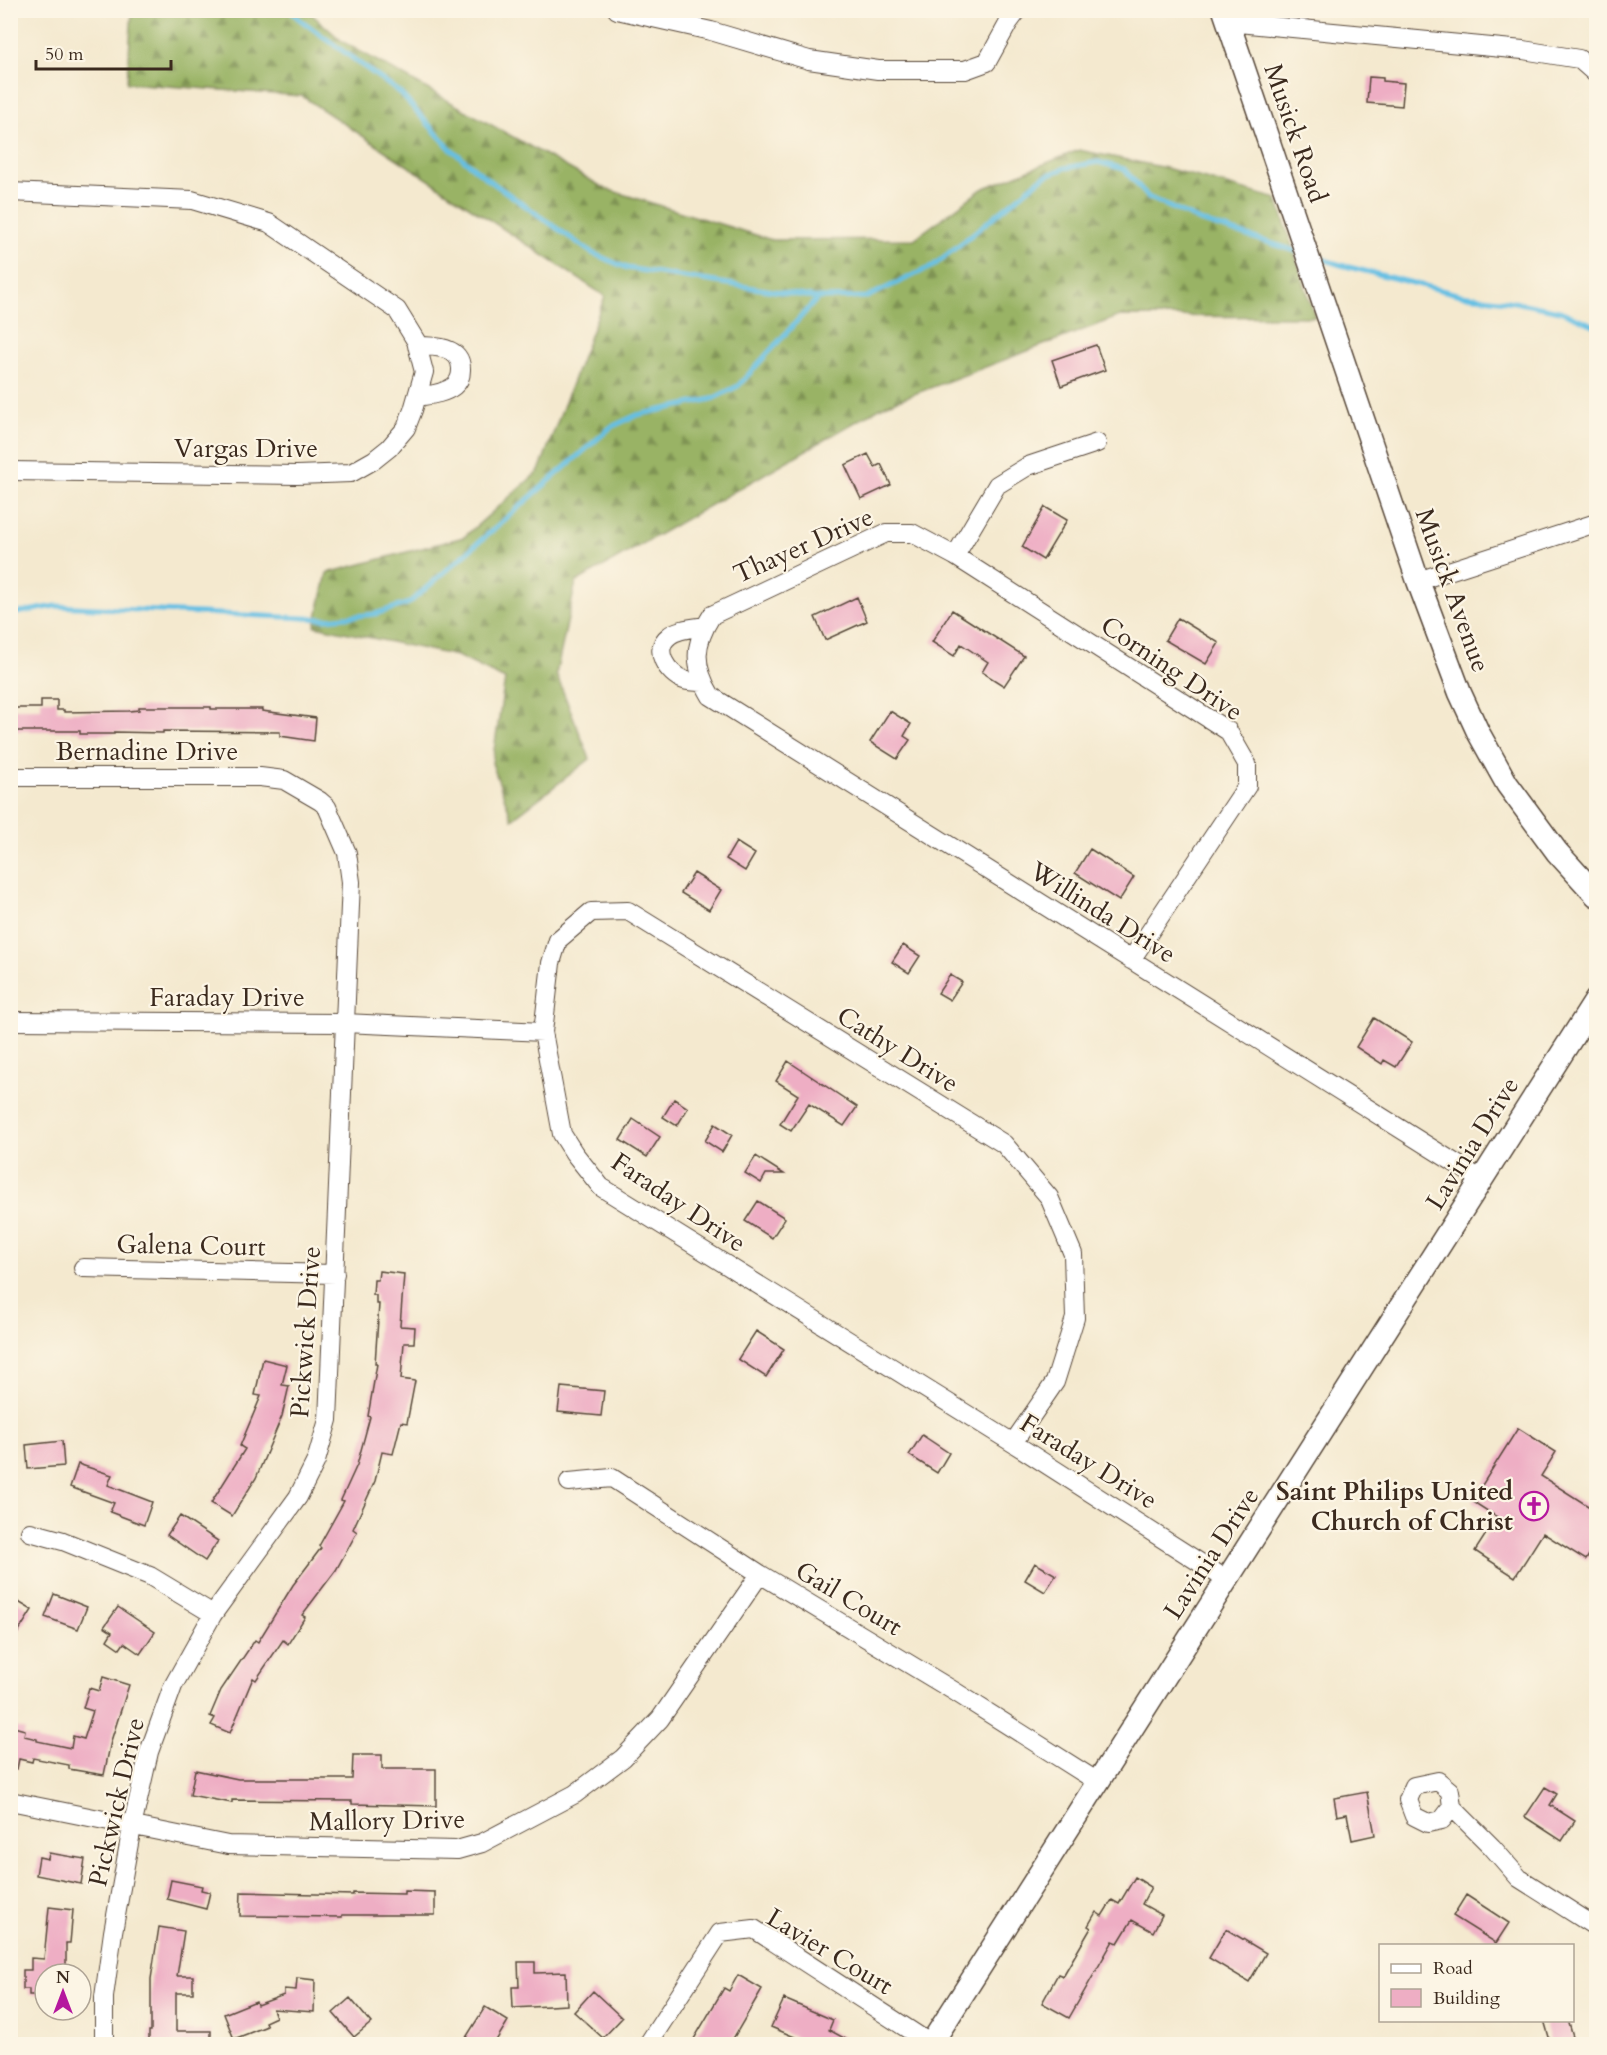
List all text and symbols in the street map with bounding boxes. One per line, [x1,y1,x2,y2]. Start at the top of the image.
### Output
scale bar [36,33,171,71]
text: 50 m [45,42,84,67]
street label: Musick Road [1255,59,1336,207]
street label: Vargas Drive [174,431,318,466]
street label: Thayer Drive [728,499,879,592]
street label: Musick Avenue [1407,503,1498,677]
street label: Corning Drive [1094,608,1250,729]
street label: Bernadine Drive [56,734,238,769]
street label: Willinda Drive [1022,853,1183,971]
street label: Faraday Drive [149,980,305,1015]
street label: Cathy Drive [830,998,965,1101]
street label: Lavinia Drive [1418,1070,1527,1216]
street label: Faraday Drive [604,1144,753,1260]
street label: Galena Court [116,1227,266,1264]
street label: Pickwick Drive [282,1245,329,1419]
street label: Faraday Drive [1014,1405,1164,1517]
place label: Saint Philips United Church of Christ [1276,1474,1513,1539]
street label: Lavinia Drive [1156,1481,1267,1626]
church icon: Saint Philips United Church of Christ [1518,1490,1550,1522]
street label: Gail Court [789,1553,909,1644]
street label: Pickwick Drive [80,1714,153,1890]
street label: Mallory Drive [309,1802,465,1839]
street label: Lavier Court [760,1900,899,2003]
legend [1379,1944,1574,2022]
text: Road [1433,1956,1473,1981]
north arrow [33,1962,93,2022]
text: N [56,1967,70,1989]
text: Building [1433,1986,1501,2011]

